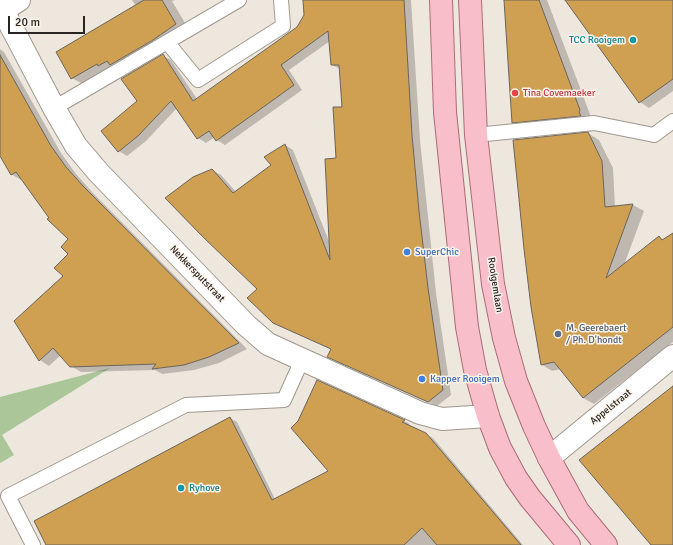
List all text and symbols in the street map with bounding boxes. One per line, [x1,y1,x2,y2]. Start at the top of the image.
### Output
scale bar [10,8,87,34]
text: 20 m [15,15,40,30]
place label: TCC Rooigem [569,34,625,46]
marker: TCC Rooigem [628,35,638,45]
place label: Tina Covemaeker [523,87,595,99]
marker: Tina Covemaeker [510,88,520,98]
street label: Nekkersputstraat [167,243,227,305]
place label: SuperChic [415,246,459,258]
marker: SuperChic [402,247,412,257]
street label: Rooigemlaan [485,257,505,313]
place label: M. Geerebaert / Ph. D'hondt [566,322,627,346]
marker: M. Geerebaert / Ph. D'hondt [553,329,563,339]
place label: Kapper Rooigem [430,373,500,385]
marker: Kapper Rooigem [417,374,427,384]
street label: Appelstraat [588,387,634,427]
place label: Ryhove [189,482,220,494]
marker: Ryhove [176,483,186,493]

